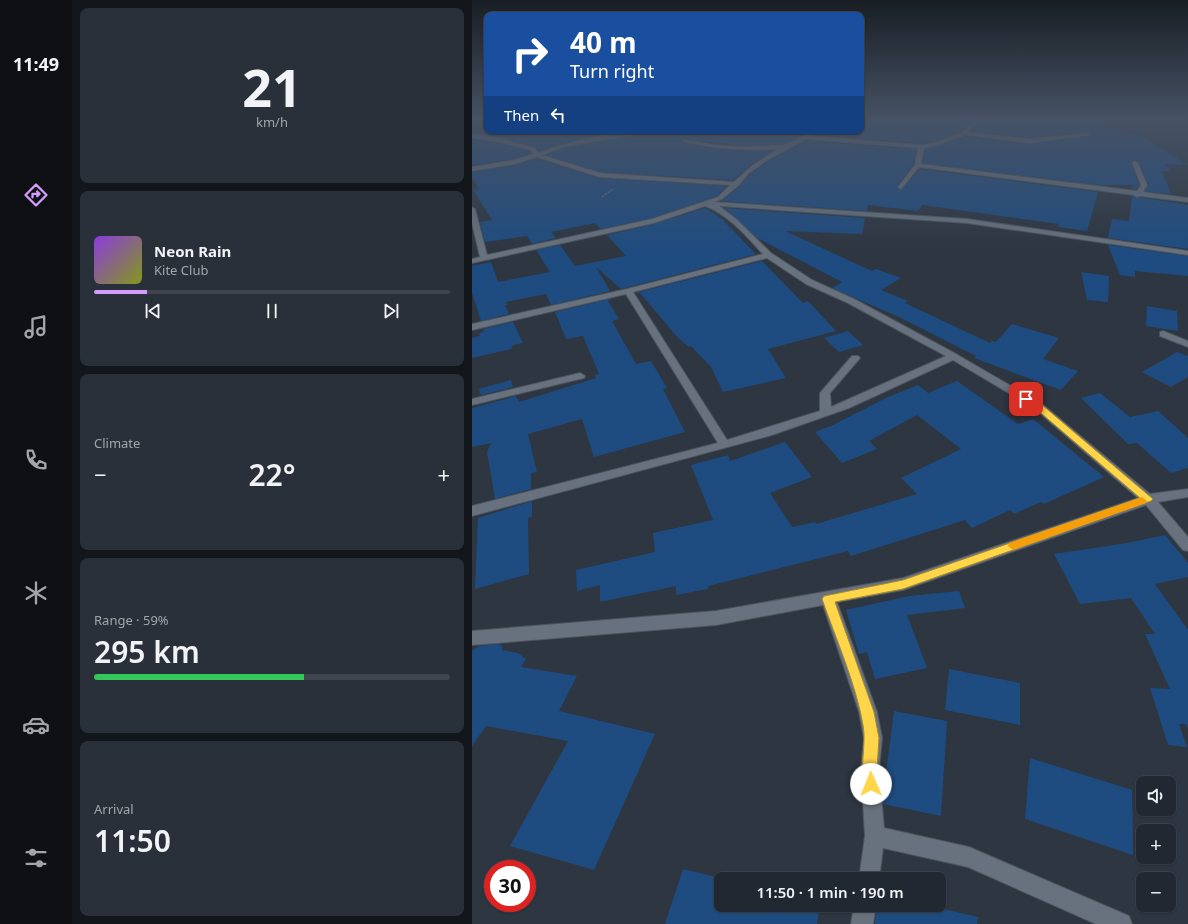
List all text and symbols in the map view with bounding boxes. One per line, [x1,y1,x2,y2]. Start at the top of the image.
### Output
text: 40 m [570,23,637,61]
icon: right [504,28,556,80]
text: 21 [242,51,302,122]
text: 11:49 [13,52,59,76]
text: Turn right [570,59,654,83]
icon: left [547,104,569,126]
text: Then [504,105,539,125]
text: km/h [256,113,288,131]
icon: directions [22,181,50,209]
text: Neon Rain [154,241,231,261]
text: Kite Club [154,261,208,279]
icon: previous [142,300,164,322]
icon: pause [261,300,283,322]
icon: next [380,300,402,322]
icon: music [22,313,50,341]
pin [1009,382,1043,416]
icon: arrive [1015,388,1037,410]
text: Climate [94,434,140,452]
icon: phone [22,446,50,474]
text: 22° [248,454,296,495]
text: − [94,459,107,489]
text: + [437,459,450,489]
icon: climate [22,579,50,607]
text: Range · 59% [94,611,169,629]
text: 295 km [94,631,200,672]
icon: car [22,711,50,739]
position arrow [850,763,892,805]
map controls [1136,776,1176,912]
button: sound [1136,776,1176,816]
text: Arrival [94,800,134,818]
text: 11:50 [94,820,171,861]
button: + [1136,824,1176,864]
icon: filters [22,844,50,872]
speed limit sign: 30 [484,860,536,912]
button: − [1136,872,1176,912]
text: 11:50 · 1 min · 190 m [756,882,904,902]

